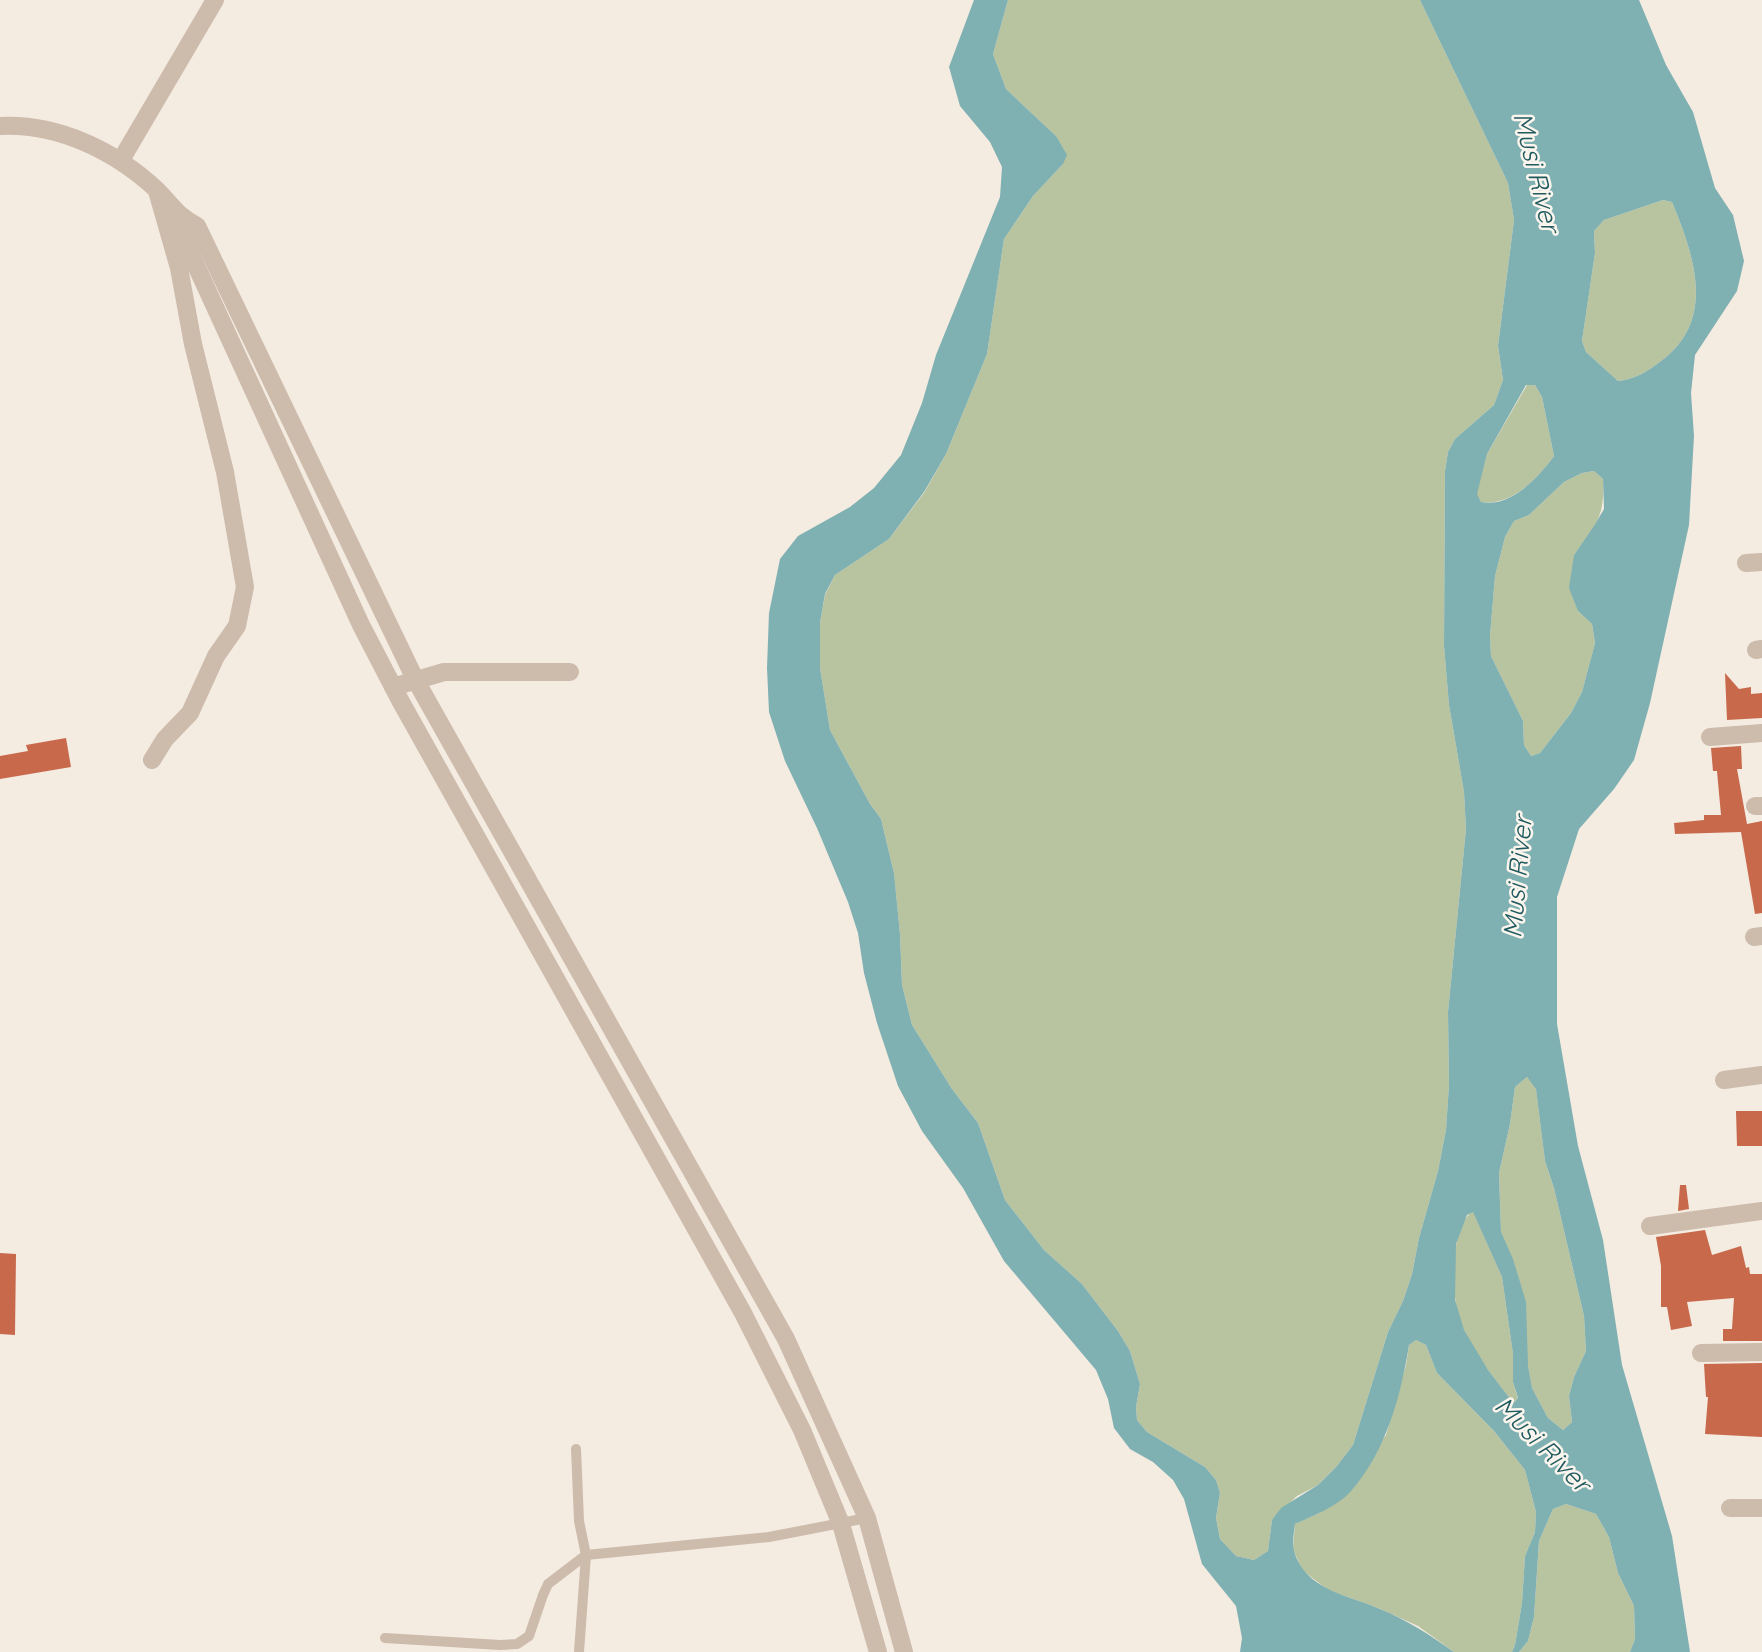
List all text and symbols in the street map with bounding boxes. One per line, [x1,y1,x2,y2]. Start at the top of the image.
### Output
water label: Musi River [1506,109,1569,238]
water label: Musi River [1495,812,1539,939]
water label: Musi River [1488,1389,1600,1501]

